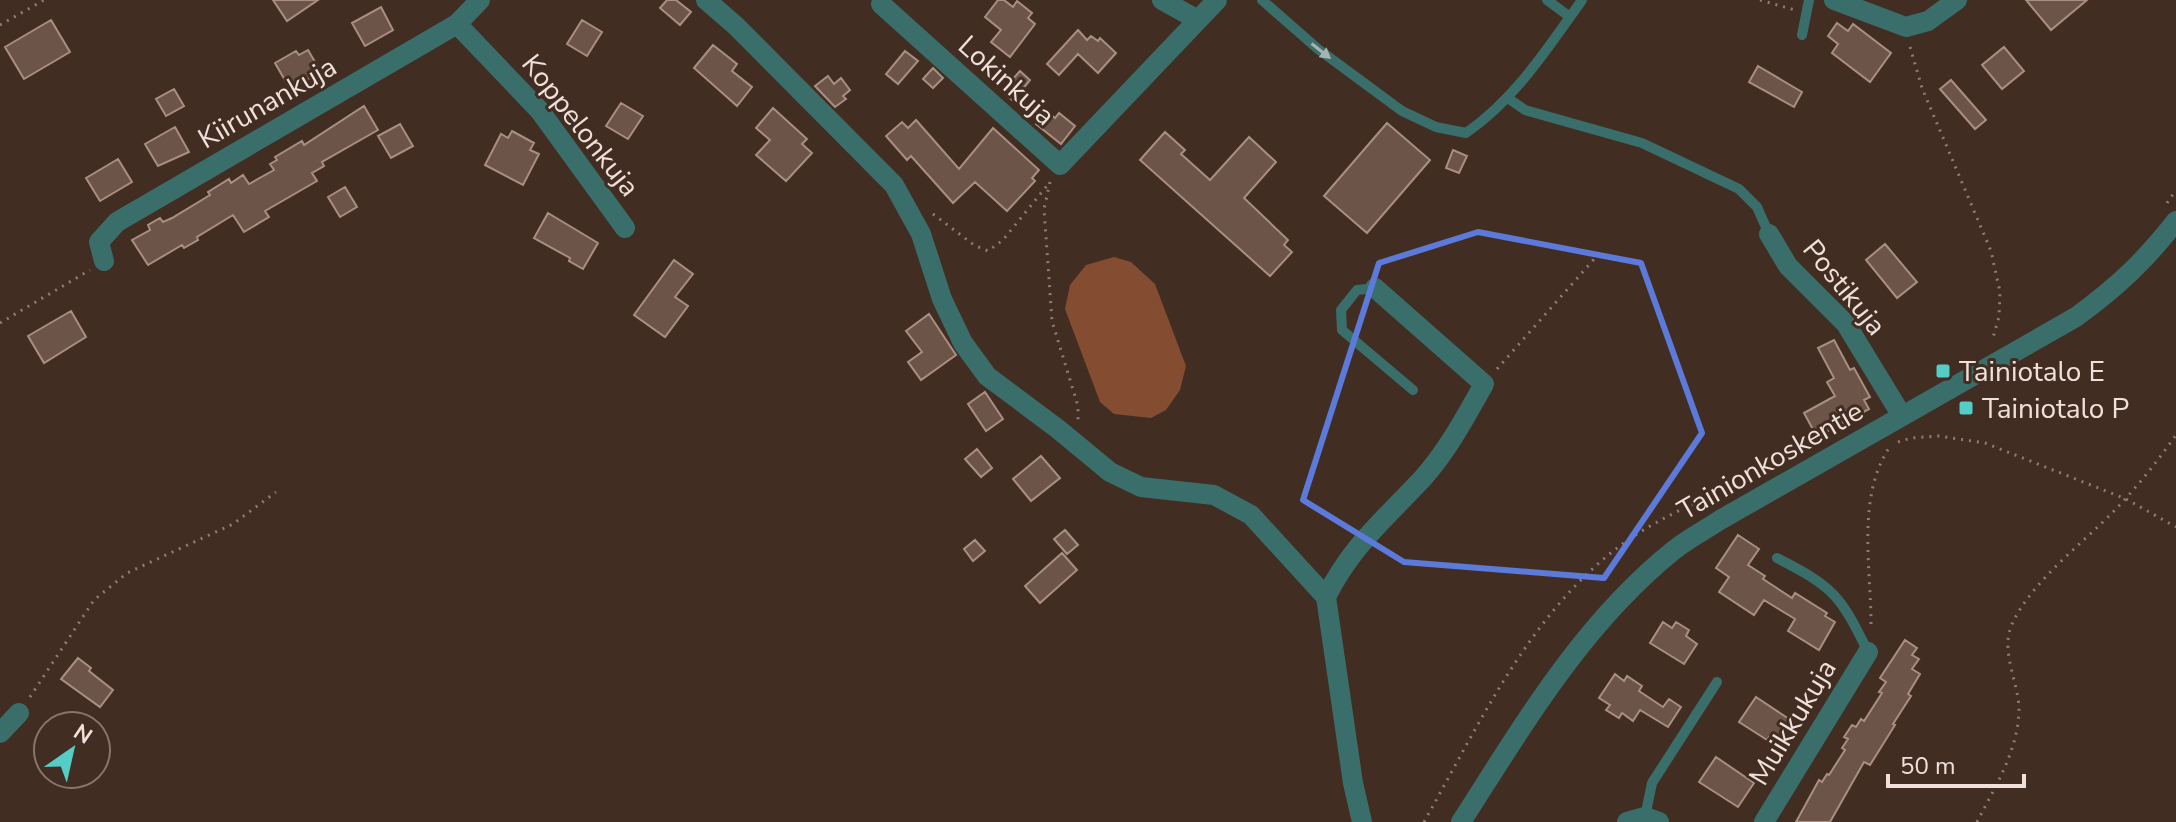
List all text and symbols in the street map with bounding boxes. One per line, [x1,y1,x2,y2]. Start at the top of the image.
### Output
street label: Lokinkuja [950,27,1063,134]
one-way arrow [1311,42,1331,58]
street label: Koppelonkuja [513,47,648,205]
street label: Kiirunankuja [191,48,344,158]
street label: Postikuja [1794,232,1895,344]
place label: Tainiotalo E [1959,353,2105,391]
marker: Tainiotalo E [1934,362,1952,380]
place label: Tainiotalo P [1982,390,2129,428]
street label: Tainionkoskentie [1671,392,1870,529]
marker: Tainiotalo P [1957,399,1975,417]
street label: Muikkukuja [1740,652,1845,793]
north arrow [32,710,112,790]
text: N [67,717,98,751]
scale bar [1888,738,2024,788]
text: 50 m [1900,750,1956,782]

